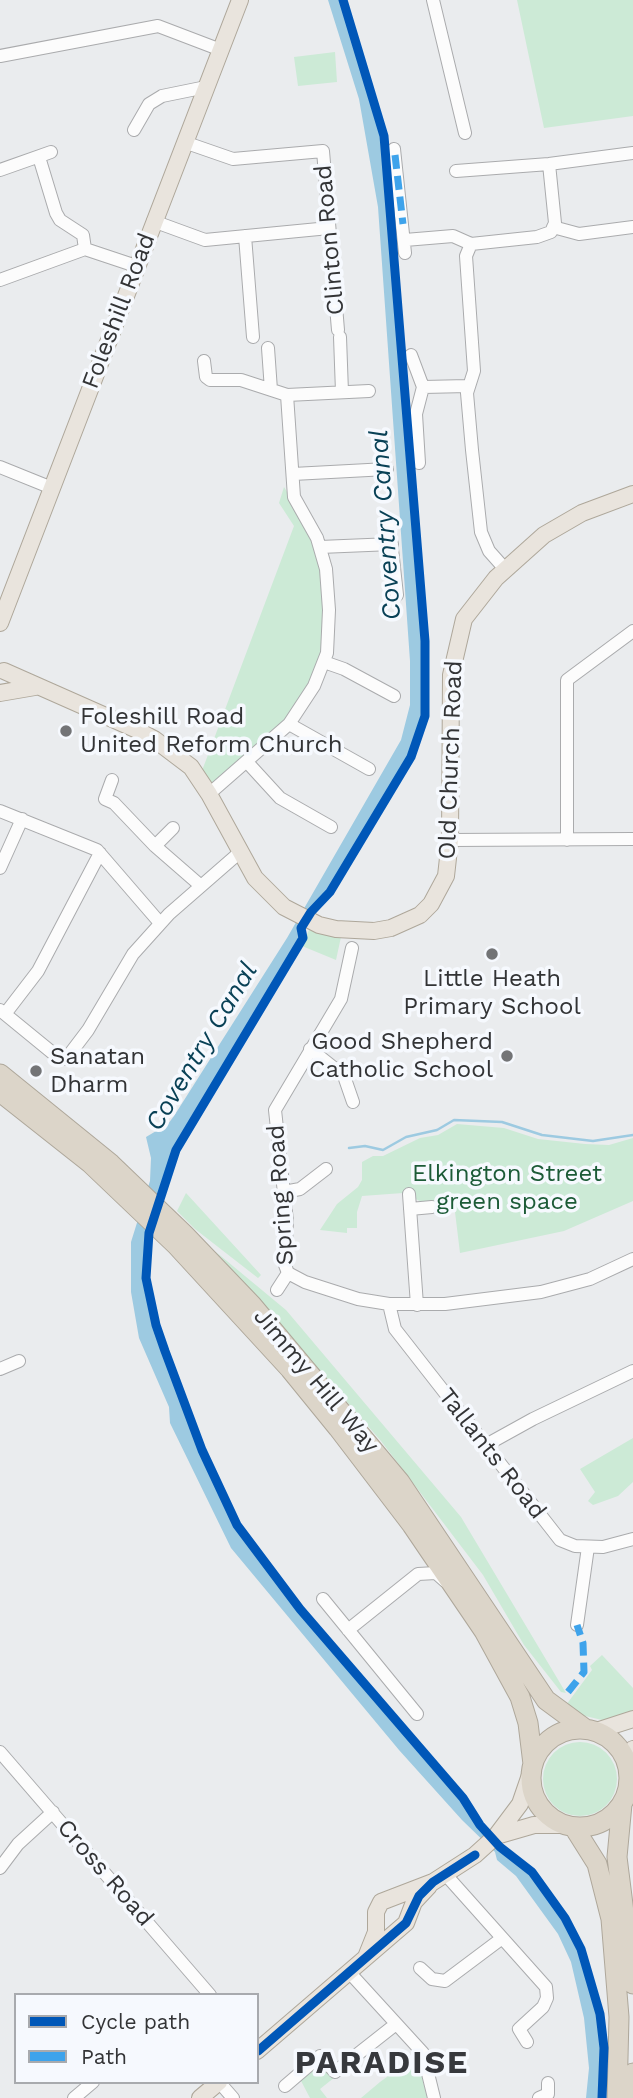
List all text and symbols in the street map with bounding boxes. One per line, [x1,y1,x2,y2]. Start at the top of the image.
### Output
street label: Clinton Road [309,164,351,316]
street label: Foleshill Road [76,229,162,393]
water label: Coventry Canal [364,429,408,621]
street label: Old Church Road [433,660,469,860]
place label: Foleshill Road United Reform Church [80,703,343,759]
marker: Foleshill Road United Reform Church [58,723,74,739]
marker: Little Heath Primary School [484,946,500,962]
water label: Coventry Canal [139,957,265,1137]
place label: Little Heath Primary School [403,965,581,1021]
place label: Good Shepherd Catholic School [309,1028,493,1084]
place label: Sanatan Dharm [50,1043,145,1099]
marker: Good Shepherd Catholic School [499,1048,515,1064]
marker: Sanatan Dharm [28,1063,44,1079]
street label: Spring Road [262,1124,300,1266]
park label: Elkington Street green space [412,1160,602,1216]
street label: Jimmy Hill Way [247,1303,385,1459]
street label: Tallants Road [432,1383,552,1525]
street label: Cross Road [51,1814,159,1932]
legend [14,1993,259,2084]
text: Cycle path [81,2009,190,2034]
text: Path [81,2044,127,2069]
district label: PARADISE [296,2045,468,2083]

